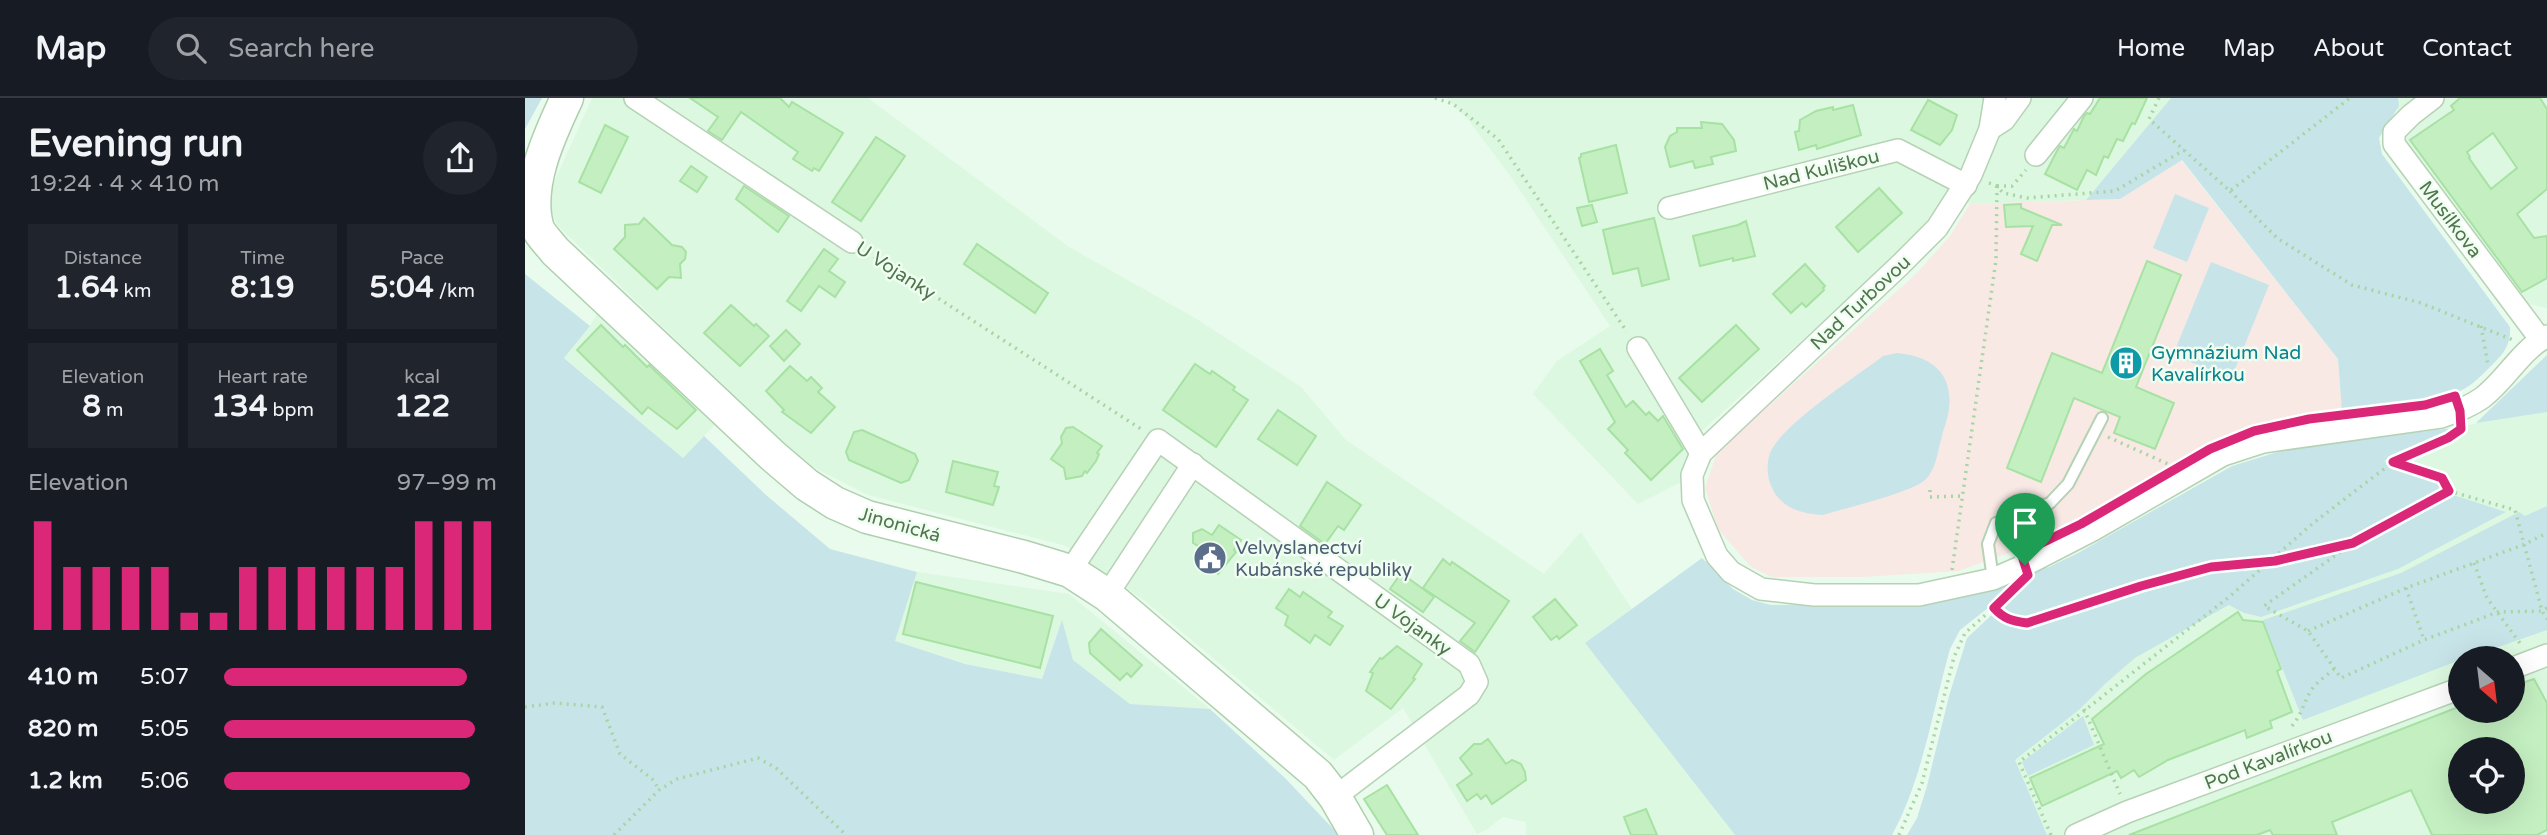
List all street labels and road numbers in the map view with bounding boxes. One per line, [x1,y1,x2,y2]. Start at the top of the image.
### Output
street label: Nad Kuliškou [1761,145,1882,195]
street label: Musílkova [2414,177,2486,262]
street label: U Vojanky [851,237,939,305]
street label: Nad Turbovou [1806,251,1915,355]
street label: Jinonická [856,503,943,547]
street label: U Vojanky [1369,589,1456,660]
street label: Pod Kavalírkou [2201,725,2335,794]

